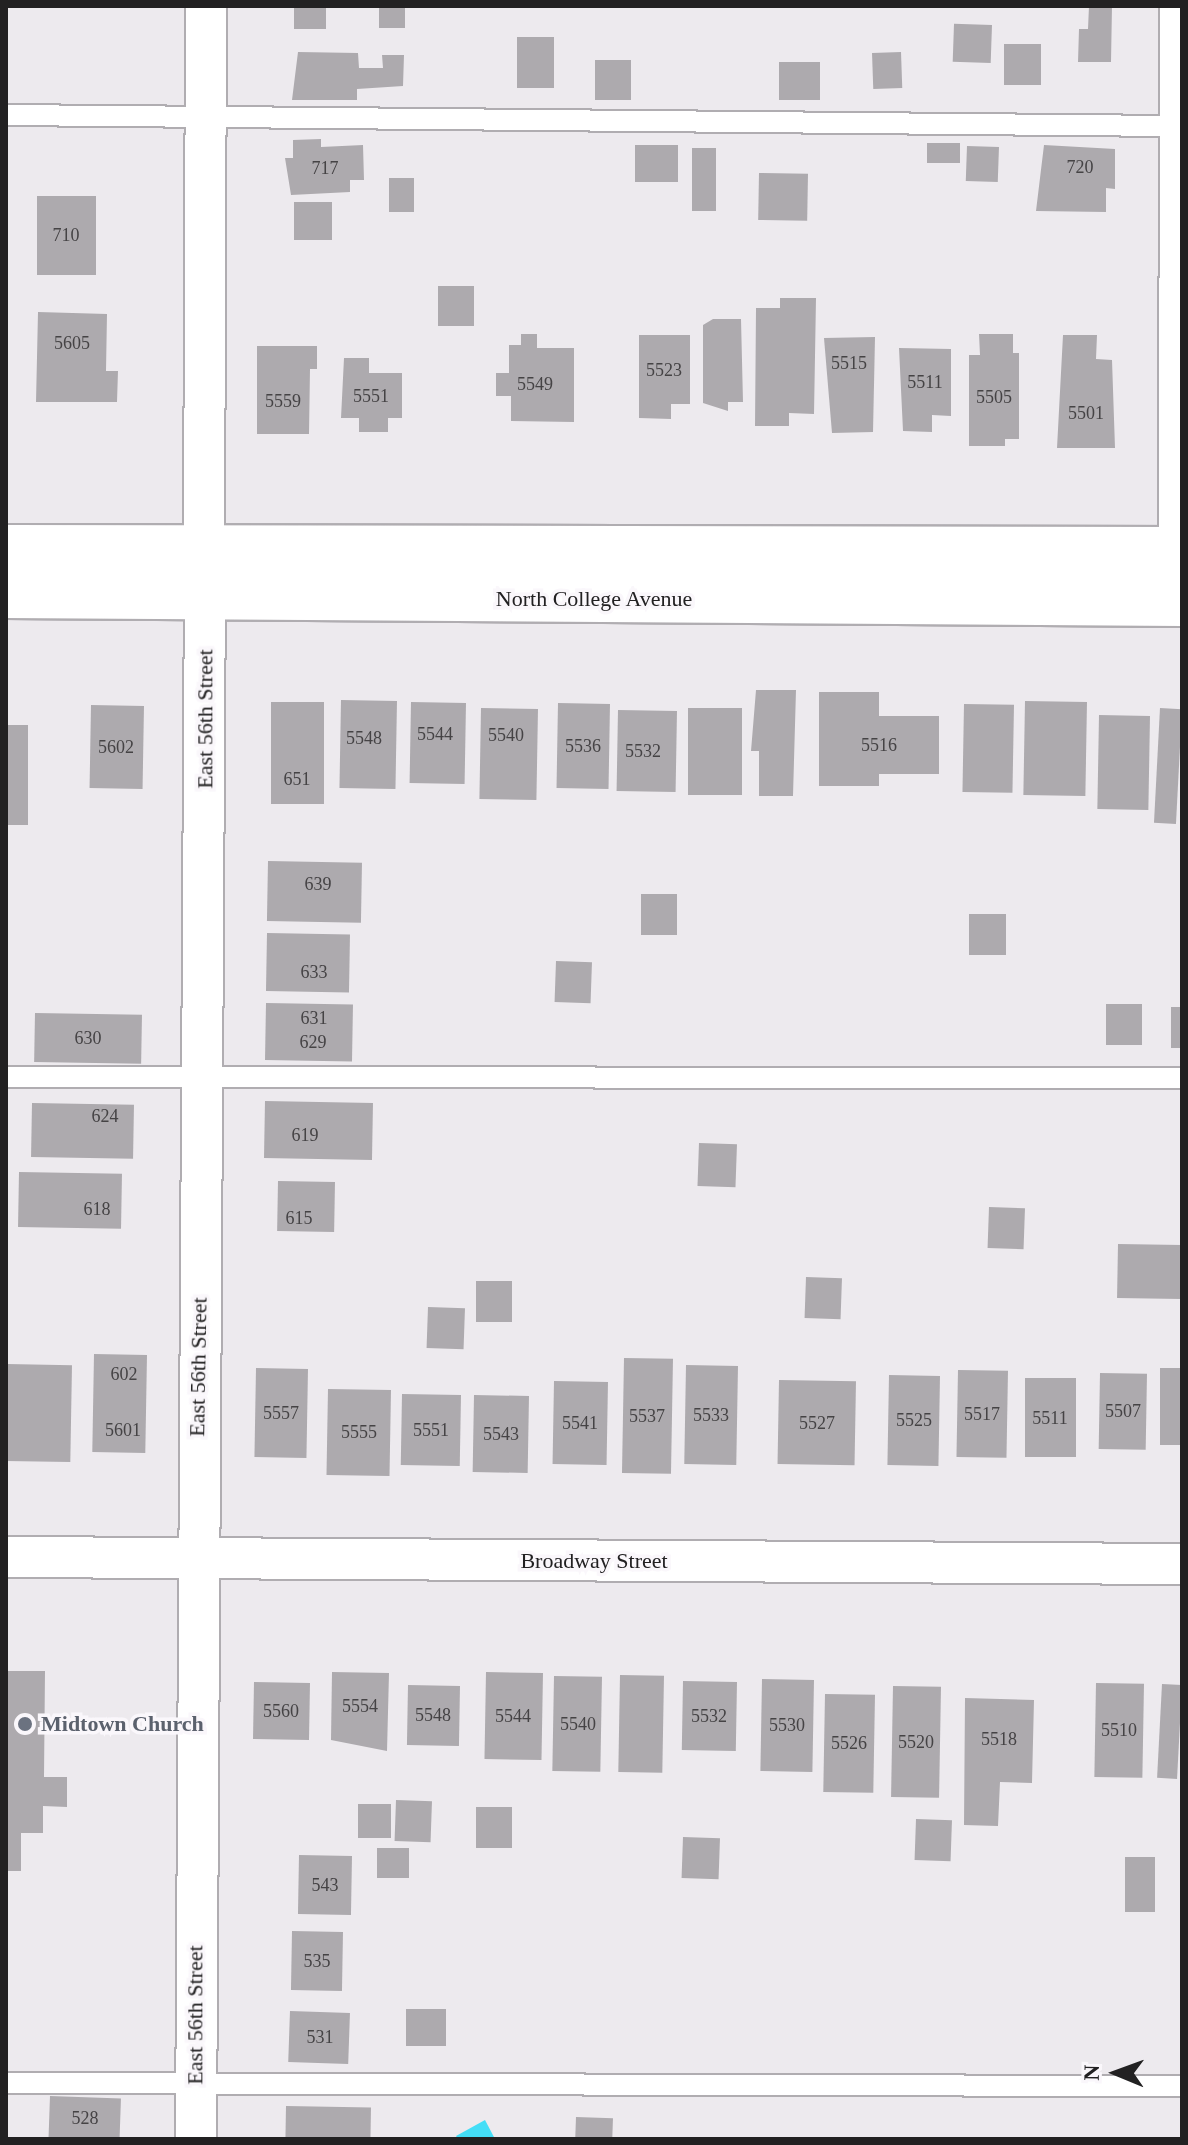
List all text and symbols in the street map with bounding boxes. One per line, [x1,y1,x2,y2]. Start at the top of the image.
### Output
house number: 720 [1066,156,1094,178]
house number: 717 [312,157,338,179]
house number: 710 [52,224,80,246]
house number: 5605 [54,332,90,354]
house number: 5515 [831,352,867,374]
house number: 5523 [646,359,682,381]
house number: 5511 [907,371,943,393]
house number: 5549 [517,373,553,395]
house number: 5551 [353,385,389,407]
house number: 5505 [976,386,1012,408]
house number: 5559 [265,390,301,412]
house number: 5501 [1068,402,1104,424]
street label: North College Avenue [495,586,693,612]
street label: East 56th Street [192,649,218,789]
house number: 5544 [417,723,453,745]
house number: 5540 [488,724,524,746]
house number: 5548 [346,727,382,749]
house number: 5516 [861,734,897,756]
house number: 5536 [565,735,601,757]
house number: 5602 [98,736,134,758]
house number: 5532 [625,740,661,762]
house number: 651 [284,768,310,790]
house number: 639 [304,873,332,895]
house number: 633 [300,961,328,983]
house number: 631 [300,1007,328,1029]
house number: 630 [74,1027,102,1049]
house number: 629 [300,1031,326,1053]
house number: 624 [92,1105,118,1127]
house number: 619 [292,1124,318,1146]
house number: 618 [84,1198,110,1220]
house number: 615 [286,1207,312,1229]
street label: East 56th Street [184,1297,212,1437]
house number: 602 [110,1363,138,1385]
house number: 5507 [1105,1400,1141,1422]
house number: 5557 [263,1402,299,1424]
house number: 5517 [964,1403,1000,1425]
house number: 5533 [693,1404,729,1426]
house number: 5537 [629,1405,665,1427]
house number: 5511 [1032,1407,1068,1429]
house number: 5525 [896,1409,932,1431]
house number: 5541 [562,1412,598,1434]
house number: 5527 [799,1412,835,1434]
house number: 5601 [105,1419,141,1441]
house number: 5551 [413,1419,449,1441]
house number: 5555 [341,1421,377,1443]
house number: 5543 [483,1423,519,1445]
street label: Broadway Street [520,1548,668,1574]
house number: 5554 [342,1695,378,1717]
house number: 5560 [263,1700,299,1722]
house number: 5548 [415,1704,451,1726]
house number: 5544 [495,1705,531,1727]
house number: 5532 [691,1705,727,1727]
place label: Midtown Church [41,1711,204,1737]
house number: 5540 [560,1713,596,1735]
house number: 5530 [769,1714,805,1736]
marker: Midtown Church [16,1715,34,1733]
house number: 5510 [1101,1719,1137,1741]
house number: 5518 [981,1728,1017,1750]
house number: 5520 [898,1731,934,1753]
house number: 5526 [831,1732,867,1754]
house number: 543 [312,1874,338,1896]
street label: East 56th Street [182,1945,208,2085]
house number: 535 [304,1950,330,1972]
house number: 531 [306,2026,334,2048]
north arrow [1076,2033,1156,2113]
text: N [1079,2064,1104,2081]
house number: 528 [72,2107,98,2129]

